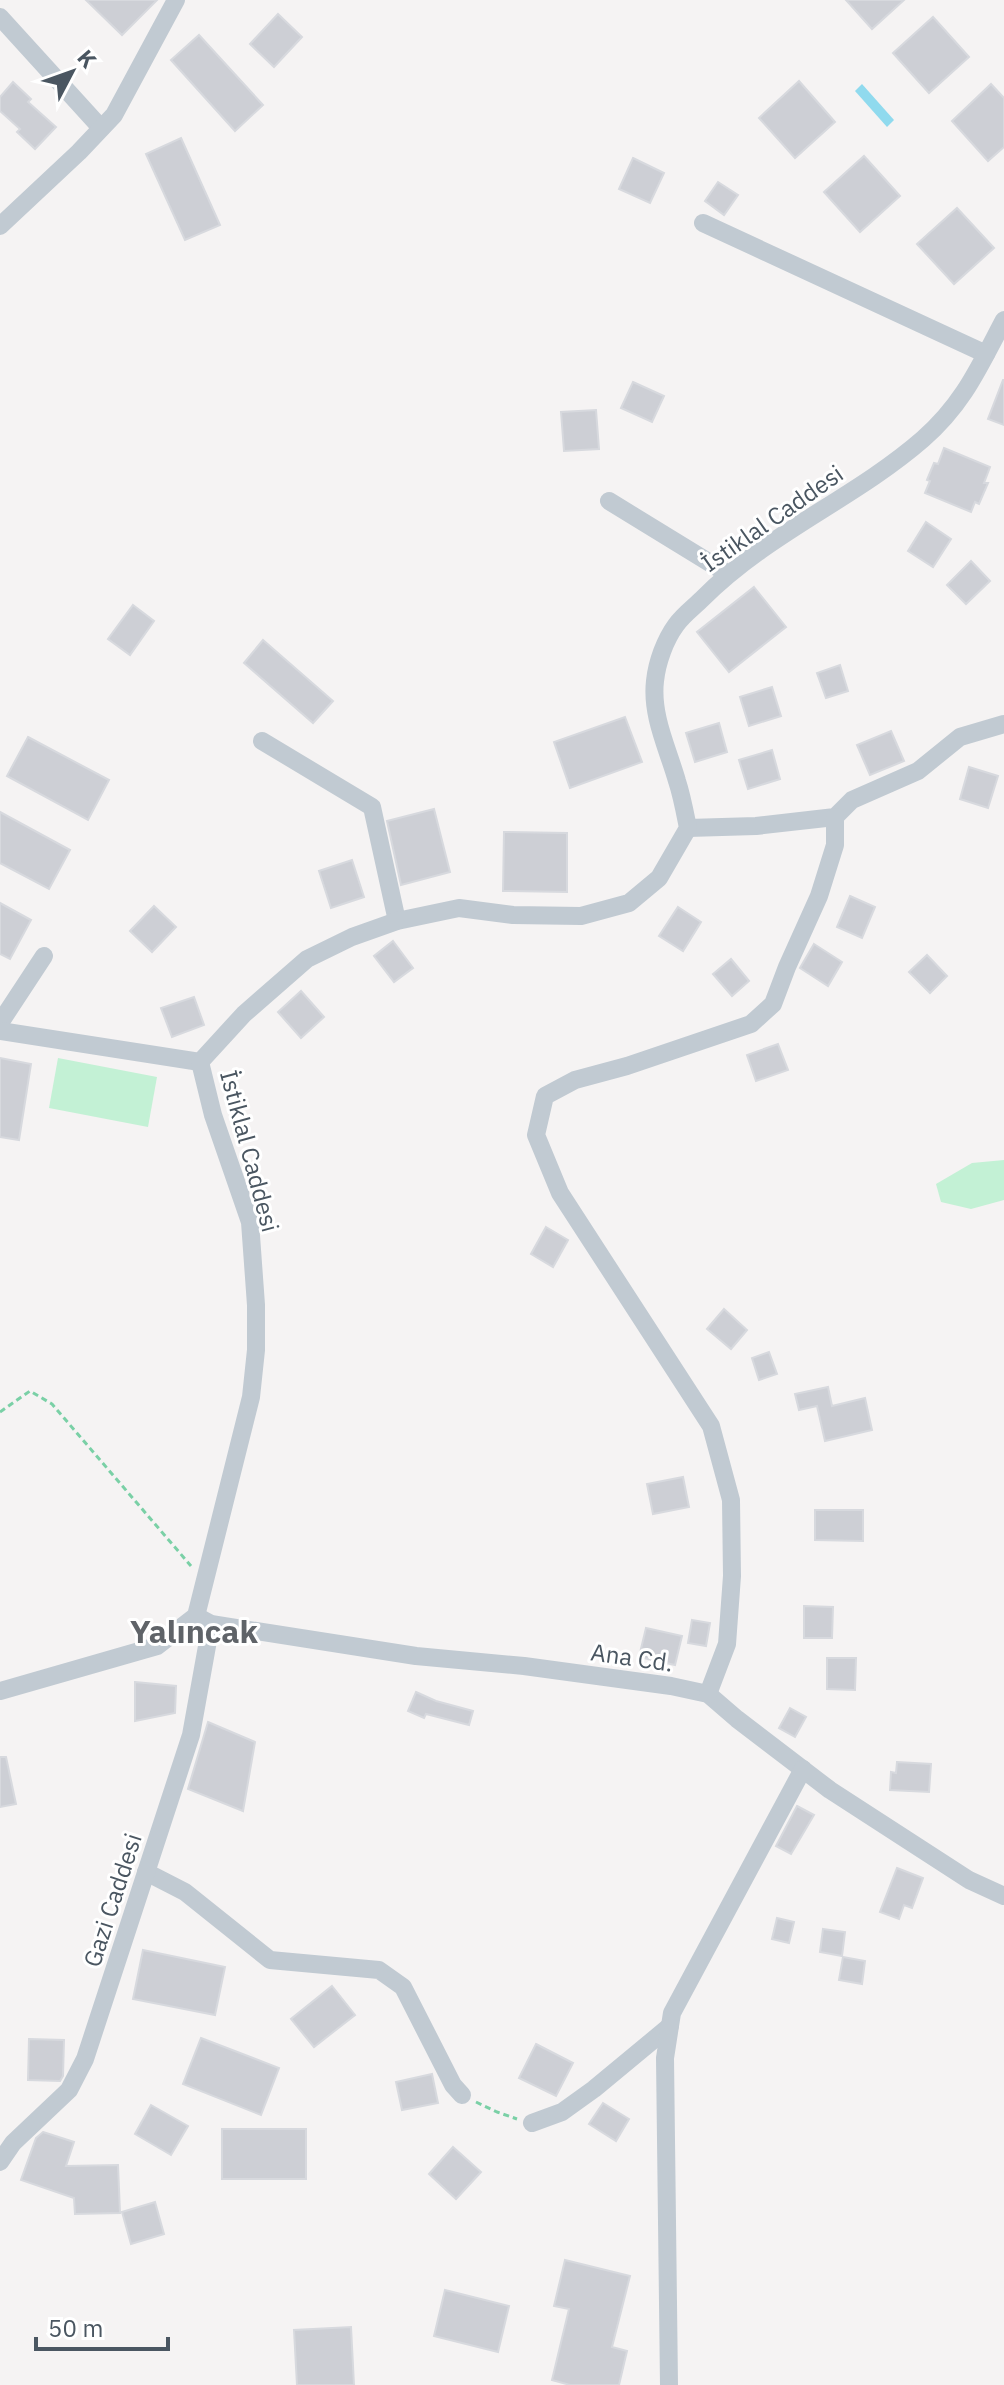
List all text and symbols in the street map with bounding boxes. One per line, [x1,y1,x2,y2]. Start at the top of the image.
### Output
north arrow [32,32,112,112]
text: K [72,43,104,74]
street label: İstiklal Caddesi [695,457,849,579]
street label: İstiklal Caddesi [213,1067,287,1235]
district label: Yalıncak [130,1610,259,1652]
street label: Ana Cd. [589,1635,675,1679]
street label: Gazi Caddesi [75,1829,149,1971]
scale bar [36,2301,168,2351]
text: 50 m [48,2312,103,2344]

